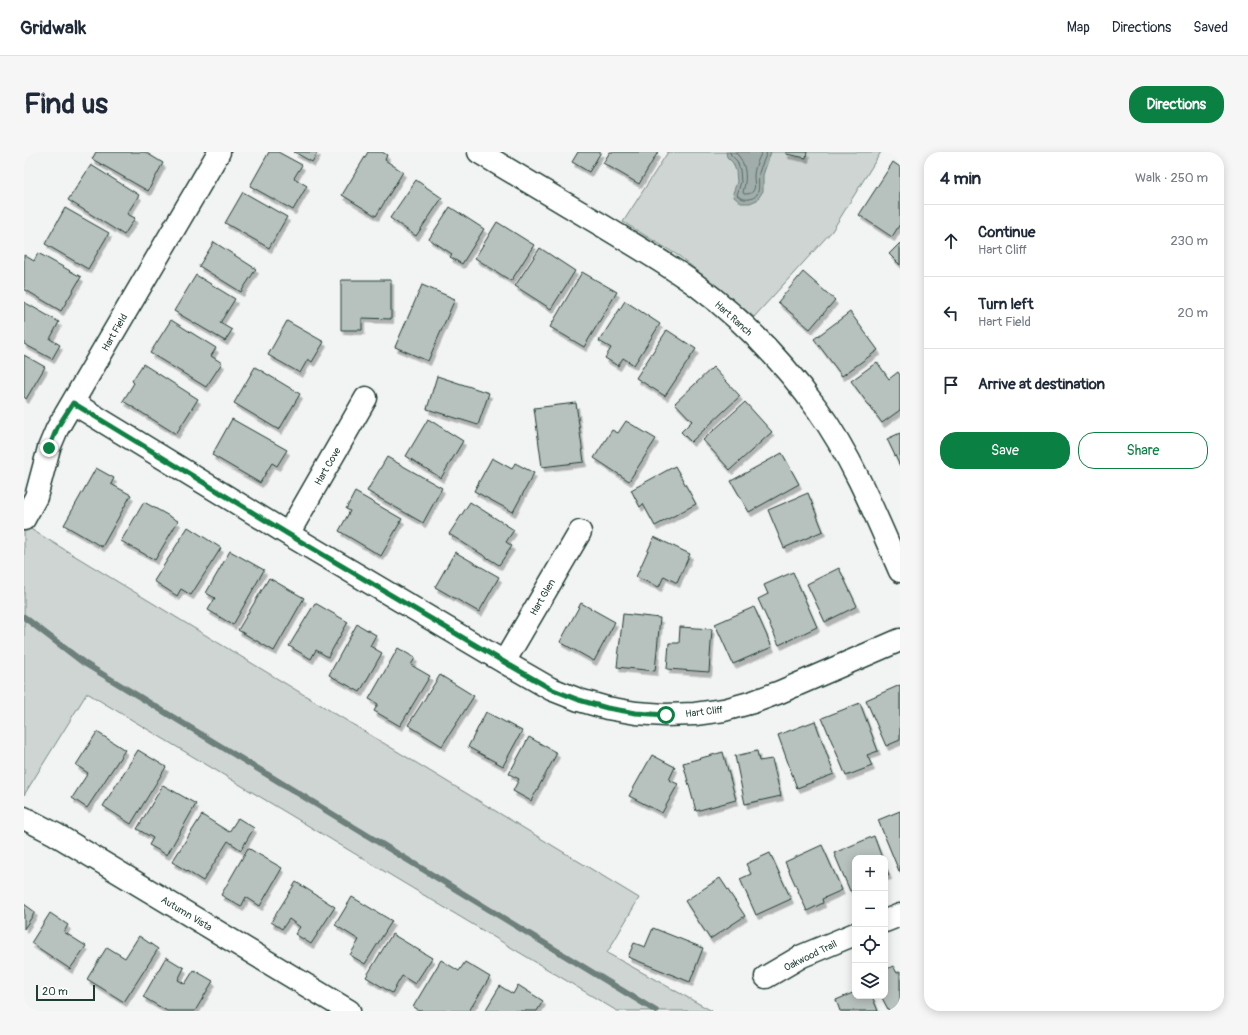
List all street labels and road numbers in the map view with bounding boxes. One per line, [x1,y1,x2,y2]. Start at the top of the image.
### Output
street label: Hart Ranch [712,299,755,339]
street label: Hart Field [99,312,130,353]
street label: Hart Cove [312,445,344,488]
street label: Hart Glen [528,577,558,618]
street label: Hart Cliff [685,704,724,720]
street label: Autumn Vista [159,894,215,934]
street label: Oakwood Trail [782,938,839,974]

